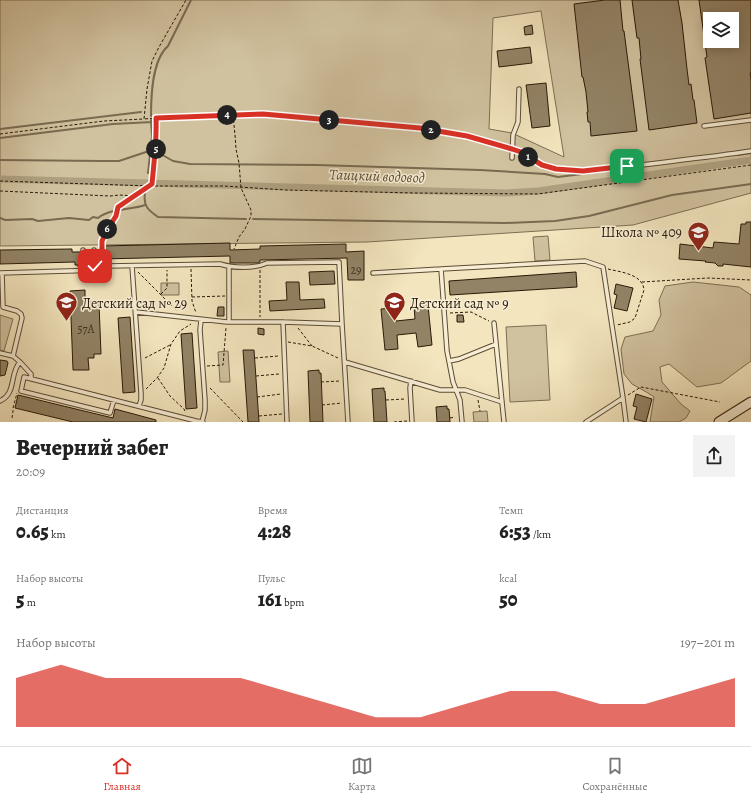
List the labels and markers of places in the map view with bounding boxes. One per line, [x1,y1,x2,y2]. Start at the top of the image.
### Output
pin: 4 [217,105,237,125]
pin: 3 [319,110,339,130]
pin: 2 [421,120,441,140]
pin: 5 [146,139,166,159]
pin: 1 [518,147,538,167]
pin [610,149,644,183]
pin: 6 [97,219,117,239]
school or university icon: Школа № 409 [685,219,711,252]
place label: Школа № 409 [601,223,682,242]
pin [78,249,112,283]
school or university icon: Детский сад № 29 [54,290,80,323]
school or university icon: Детский сад № 9 [381,290,407,323]
place label: Детский сад № 29 [82,294,187,313]
place label: Детский сад № 9 [410,294,509,313]

